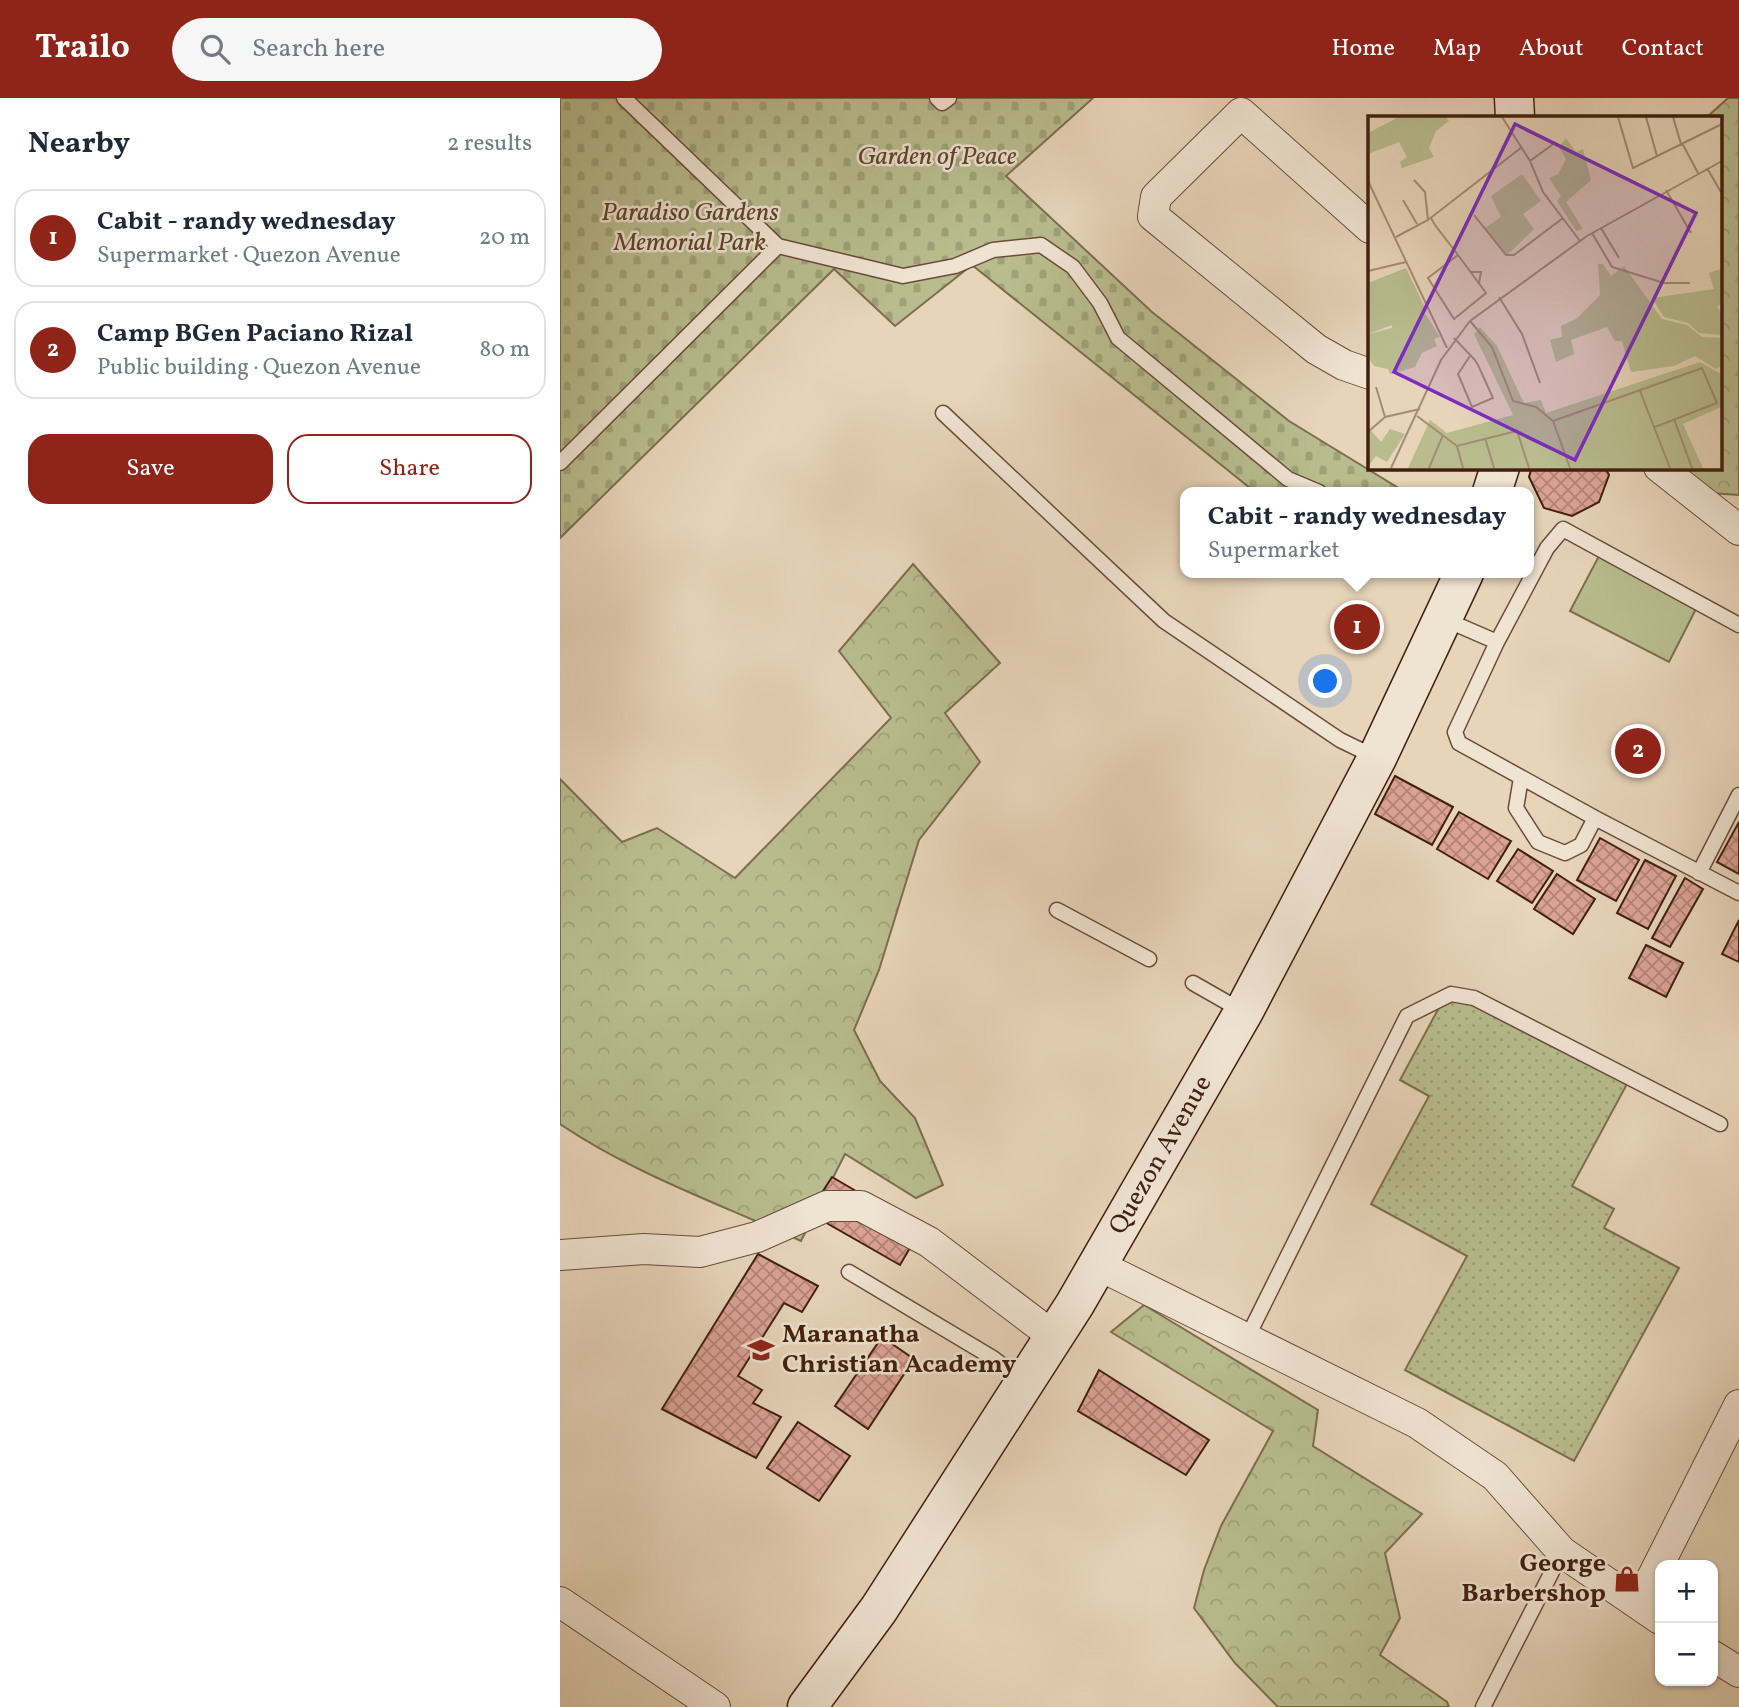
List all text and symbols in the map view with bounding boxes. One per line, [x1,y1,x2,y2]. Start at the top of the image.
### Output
search box [172,18,662,81]
text: Trailo [35,26,130,72]
icon: search [196,30,234,68]
text: Search here [252,31,385,67]
text: Home [1331,32,1395,66]
text: Map [1433,32,1481,66]
text: About [1519,32,1584,66]
text: Contact [1622,32,1704,66]
inset map [1368,116,1722,469]
text: Nearby [28,123,130,165]
text: 2 results [447,128,532,160]
park label: Garden of Peace [857,139,1017,175]
park label: Paradiso Gardens Memorial Park [601,195,779,261]
text: Cabit - randy wednesday [97,204,396,240]
text: 1 [48,222,58,254]
text: 20 m [479,222,530,254]
text: Supermarket · Quezon Avenue [97,240,401,272]
text: Camp BGen Paciano Rizal [97,316,413,352]
text: 2 [47,334,59,366]
text: 80 m [480,334,530,366]
text: Public building · Quezon Avenue [97,352,421,384]
button: Save [28,434,273,504]
button: Share [287,434,532,504]
popup [1180,487,1534,578]
text: Cabit - randy wednesday [1208,499,1506,535]
text: Supermarket [1208,535,1340,567]
pin: 1 [1334,601,1380,653]
your location [1308,664,1342,698]
pin: 2 [1615,725,1661,777]
street label: Quezon Avenue [1101,1069,1221,1242]
place label: Maranatha Christian Academy [782,1317,1017,1383]
school or university icon: Maranatha Christian Academy [746,1335,776,1365]
place label: George Barbershop [1461,1546,1606,1612]
map controls [1655,1560,1718,1686]
button: + [1655,1560,1718,1623]
shop icon: George Barbershop [1612,1564,1642,1594]
button: − [1655,1623,1718,1686]

